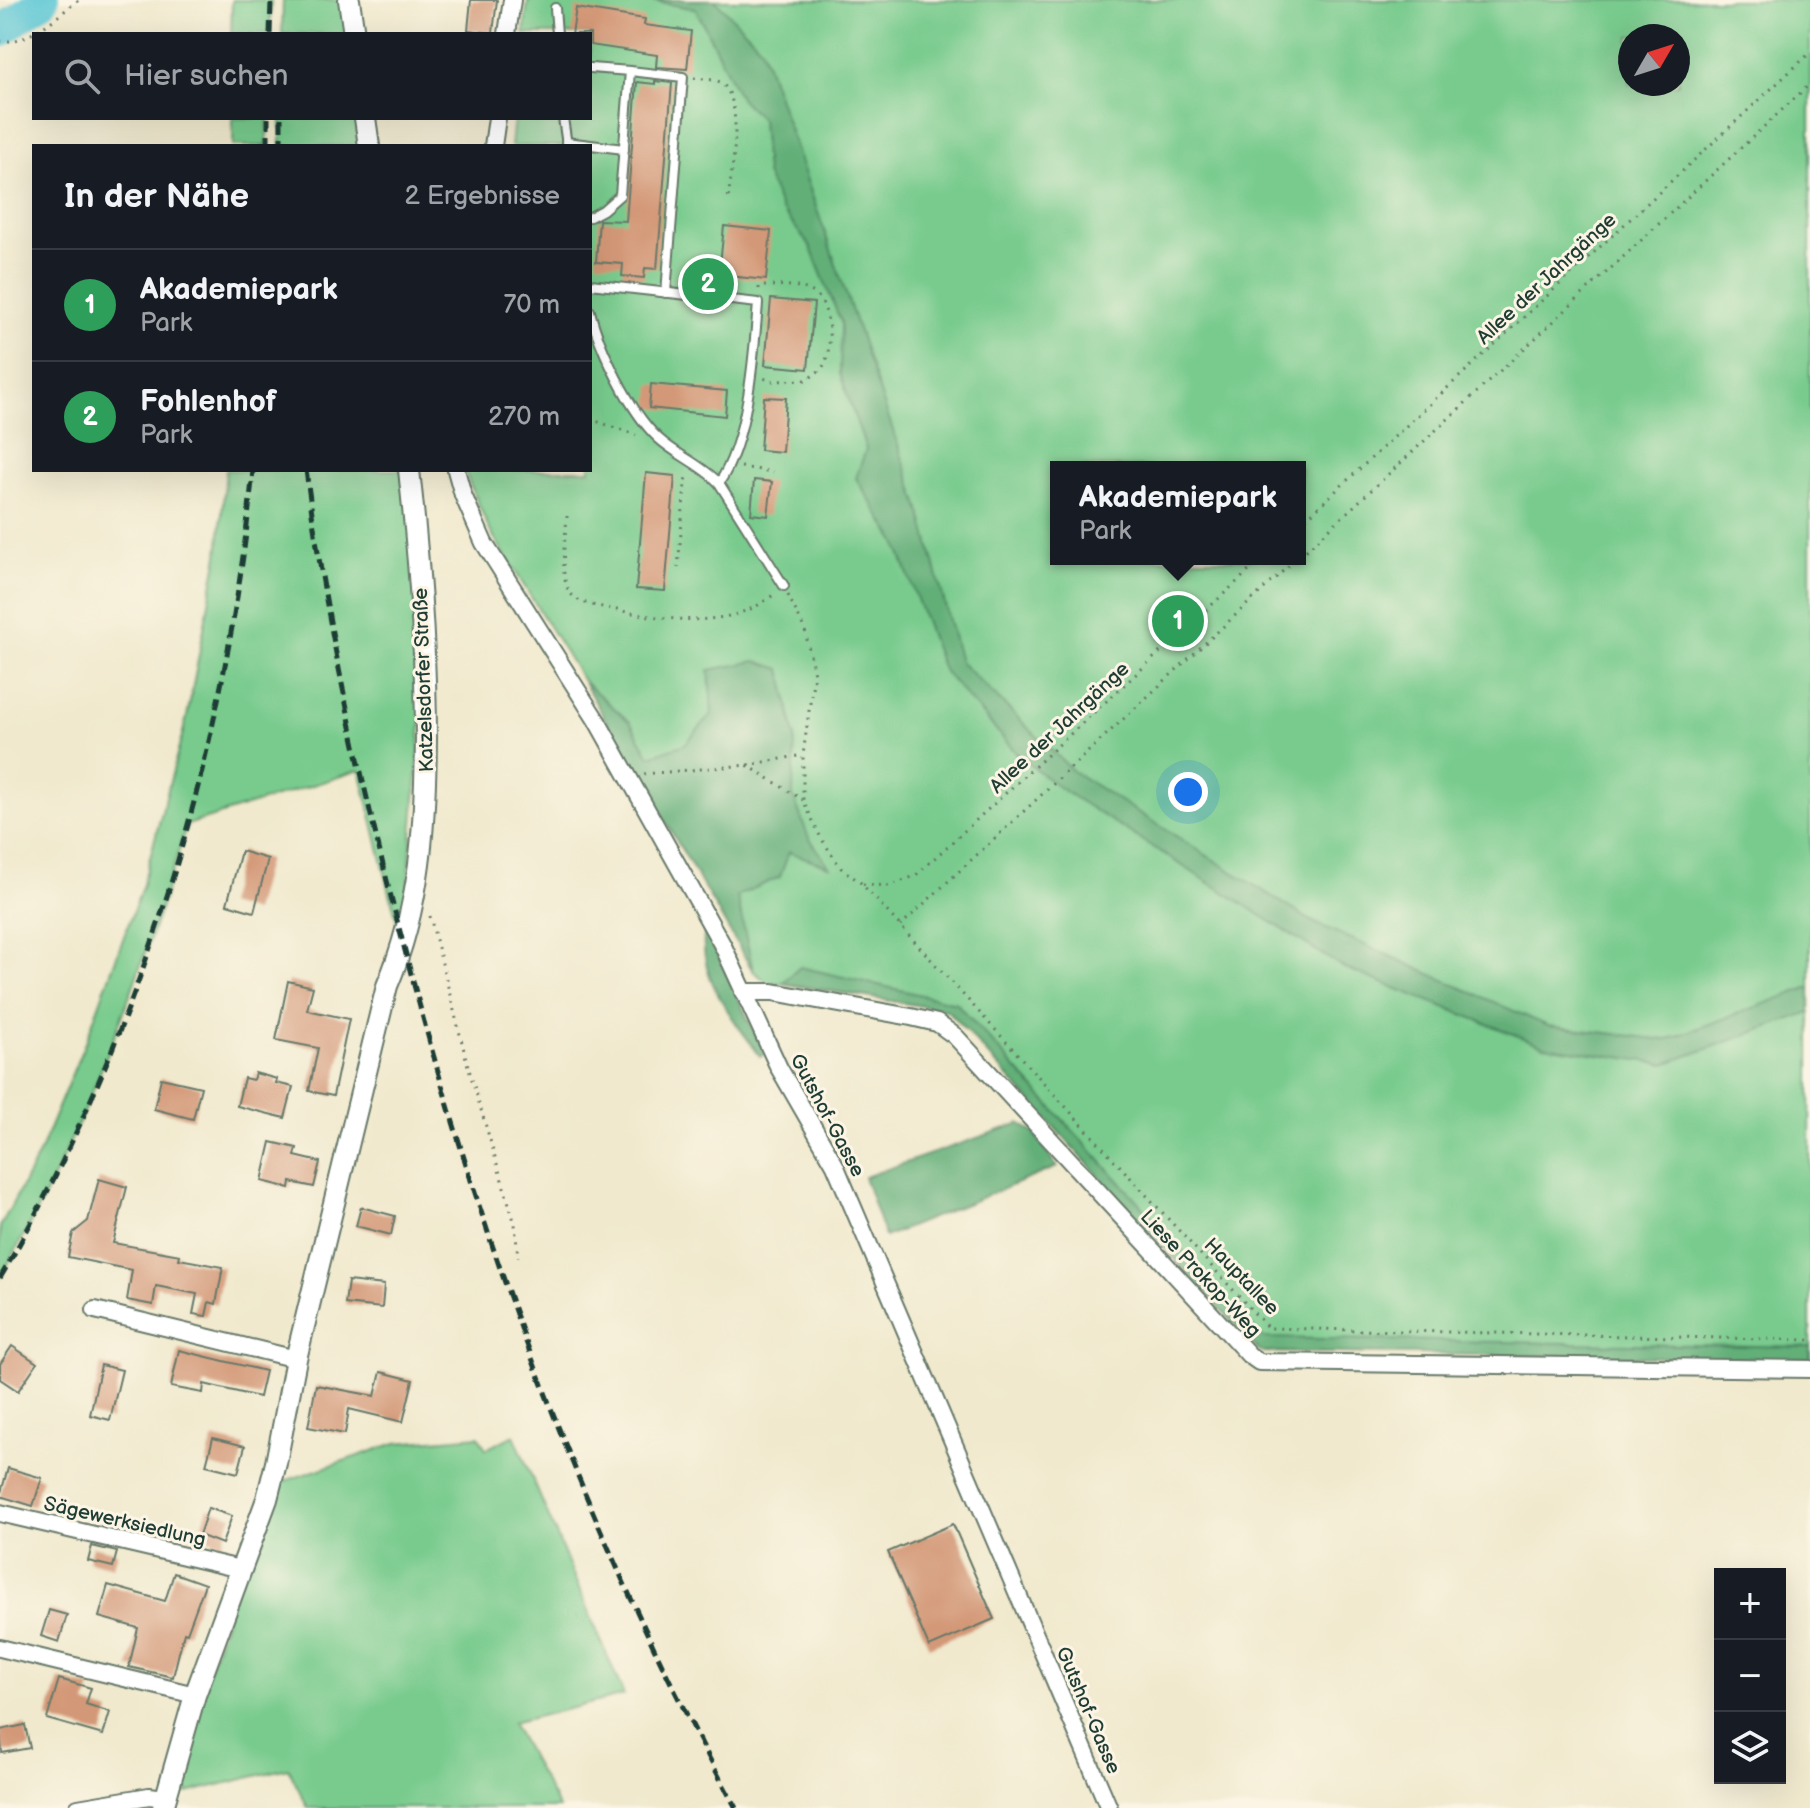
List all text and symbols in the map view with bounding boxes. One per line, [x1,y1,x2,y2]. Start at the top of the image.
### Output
north arrow [1618,24,1690,96]
search box [32,32,592,120]
icon: search [60,54,104,98]
text: Hier suchen [124,58,289,94]
text: In der Nähe [64,176,249,217]
text: 2 Ergebnisse [405,181,560,212]
street label: Allee der Jahrgänge [1472,208,1621,350]
pin: 2 [682,254,734,314]
text: Akademiepark [140,272,338,308]
text: 1 [85,290,95,321]
text: 70 m [503,290,560,321]
text: Park [140,308,192,339]
text: Fohlenhof [140,384,277,420]
text: 2 [82,402,98,433]
text: 270 m [488,402,560,433]
text: Park [140,420,192,451]
popup [1050,461,1306,565]
text: Akademiepark [1079,480,1277,516]
text: Park [1079,516,1131,547]
street label: Katzelsdorfer Straße [409,587,439,773]
pin: 1 [1152,591,1204,651]
street label: Allee der Jahrgänge [985,657,1134,799]
your location [1168,772,1208,812]
street label: Gutshof-Gasse [785,1050,870,1181]
street label: Liese Prokop-Weg [1135,1205,1266,1342]
street label: Hauptallee [1199,1233,1284,1320]
street label: Sägewerksiedlung [42,1492,208,1552]
map controls [1714,1568,1786,1784]
button: + [1714,1568,1786,1640]
button: − [1714,1640,1786,1712]
street label: Gutshof-Gasse [1051,1643,1126,1778]
button: layers [1714,1712,1786,1784]

